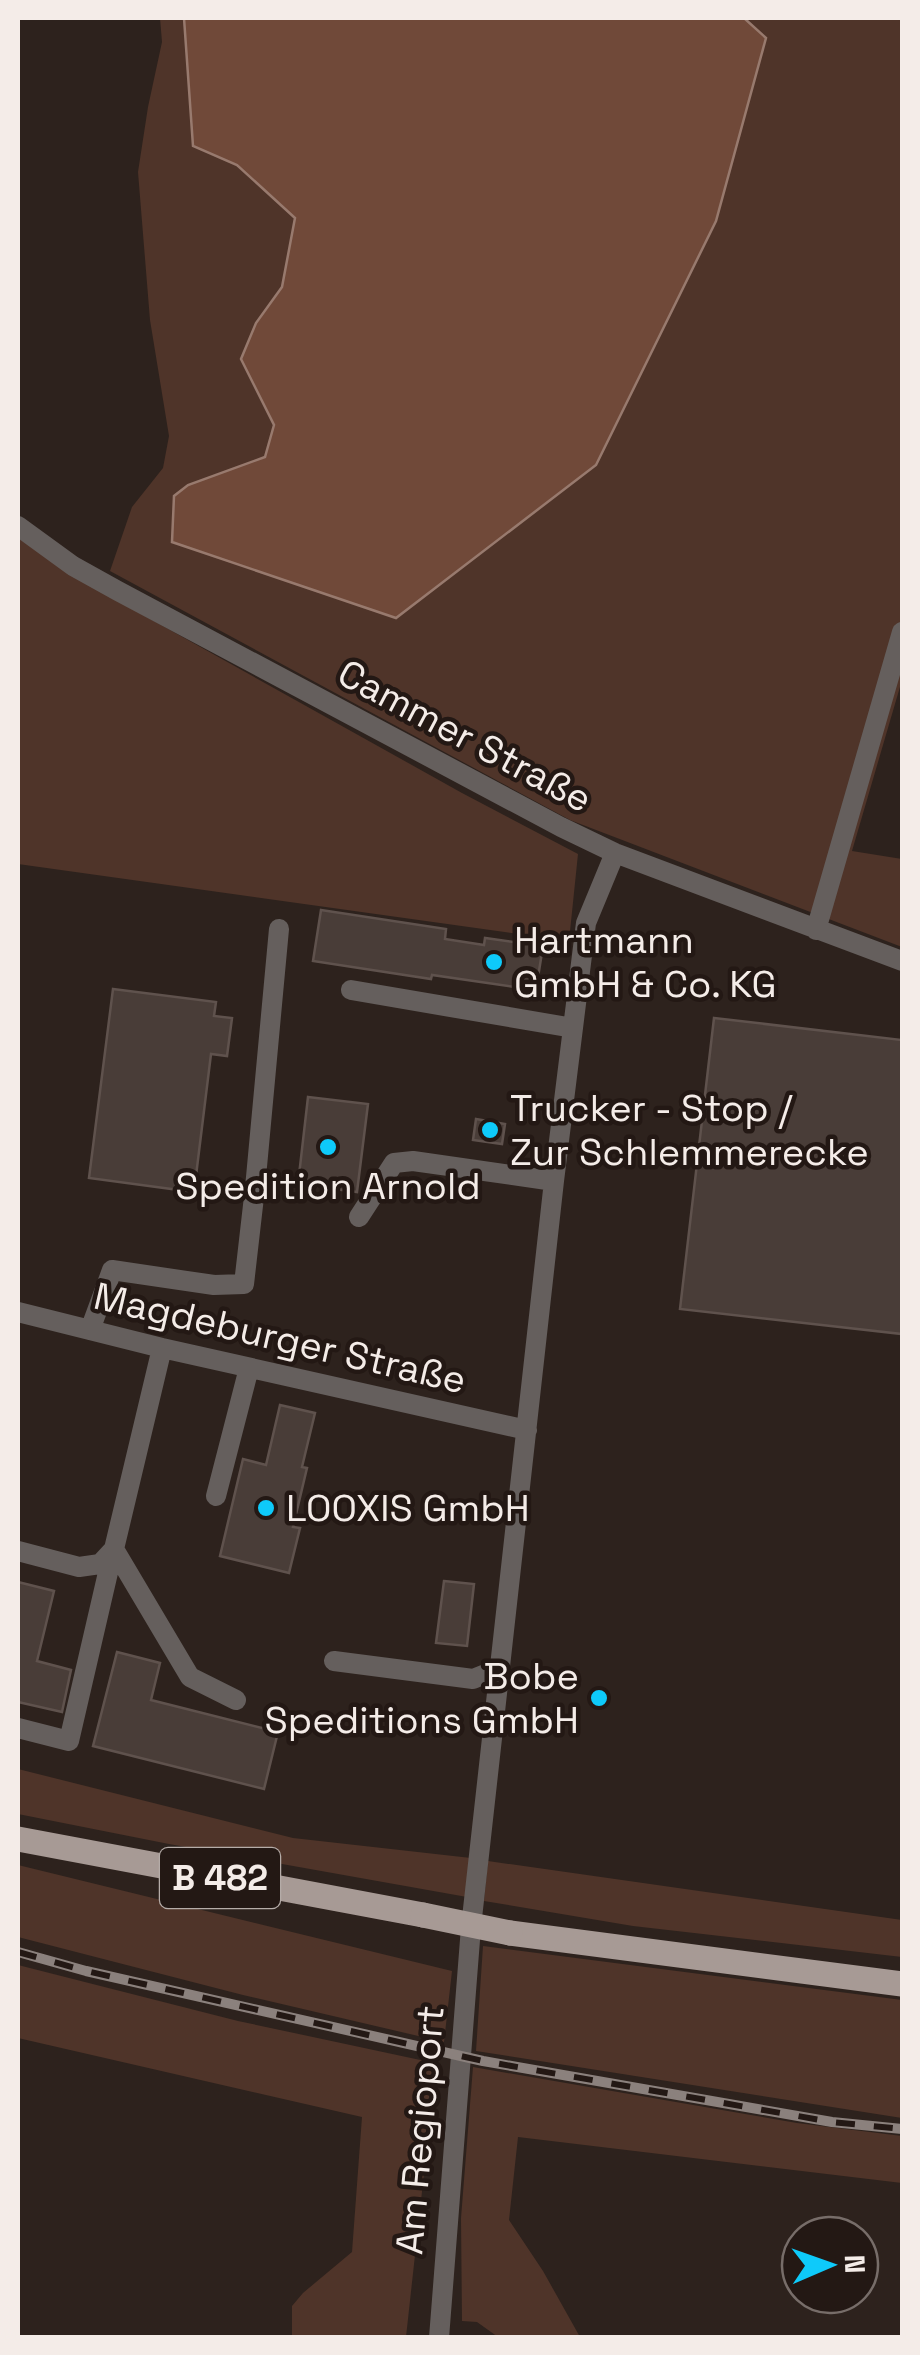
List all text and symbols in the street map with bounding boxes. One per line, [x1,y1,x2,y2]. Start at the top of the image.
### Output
street label: Cammer Straße [330,649,600,823]
place label: Hartmann GmbH & Co. KG [514,916,777,1008]
marker: Hartmann GmbH & Co. KG [483,951,505,973]
place label: Trucker - Stop / Zur Schlemmerecke [510,1084,869,1176]
marker: Trucker - Stop / Zur Schlemmerecke [479,1119,501,1141]
marker: Spedition Arnold [317,1136,339,1158]
place label: Spedition Arnold [175,1162,481,1210]
street label: Magdeburger Straße [89,1272,471,1404]
place label: LOOXIS GmbH [286,1484,530,1532]
marker: LOOXIS GmbH [255,1497,277,1519]
place label: Bobe Speditions GmbH [264,1652,579,1744]
marker: Bobe Speditions GmbH [588,1687,610,1709]
road number: B 482 [160,1848,280,1908]
street label: Am Regioport [385,2003,455,2257]
north arrow [780,2215,880,2315]
text: N [837,2254,873,2274]

